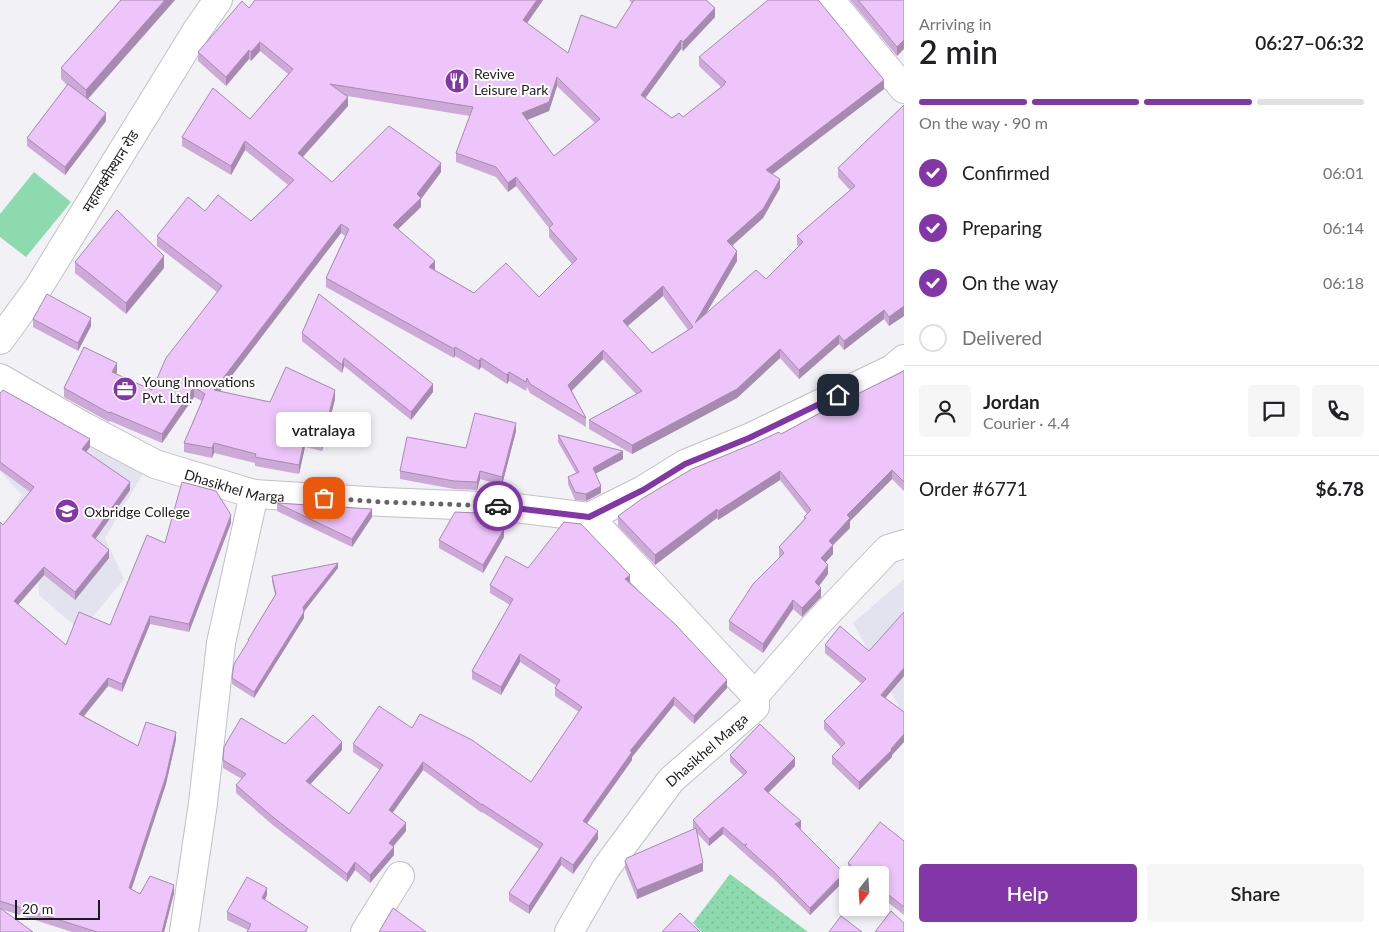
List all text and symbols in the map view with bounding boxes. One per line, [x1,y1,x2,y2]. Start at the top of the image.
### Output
text: Arriving in [919,14,992,33]
text: 06:27–06:32 [1255,31,1364,54]
text: 2 min [919,32,998,71]
place label: Revive Leisure Park [474,65,549,98]
restaurant icon: Revive Leisure Park [444,68,470,94]
text: On the way · 90 m [919,113,1048,132]
street label: महालक्ष्मीस्थान रोड [78,127,142,215]
icon: check [919,159,947,187]
text: Confirmed [962,161,1050,184]
text: 06:01 [1323,163,1364,182]
icon: check [919,214,947,242]
text: Preparing [962,216,1042,239]
text: 06:14 [1323,218,1364,237]
icon: check [919,269,947,297]
text: On the way [962,271,1058,294]
text: 06:18 [1323,273,1364,292]
text: Delivered [962,326,1042,349]
place label: Young Innovations Pvt. Ltd. [142,373,255,406]
pin [817,374,859,416]
office icon: Young Innovations Pvt. Ltd. [112,376,138,402]
icon: home [824,381,852,409]
button: person [919,385,971,437]
button: chat [1248,385,1300,437]
button: phone [1312,385,1364,437]
text: Jordan [983,390,1040,413]
callout: vatralaya [276,413,372,448]
text: Courier · 4.4 [983,413,1070,432]
text: vatralaya [292,420,355,439]
street label: Dhasikhel Marga [182,465,285,504]
pin [303,477,345,519]
text: Order #6771 [919,477,1028,500]
text: $6.78 [1315,477,1364,500]
courier [473,481,523,531]
icon: bag [310,484,338,512]
icon: car [484,492,512,520]
school or university icon: Oxbridge College [54,498,80,524]
place label: Oxbridge College [84,503,190,520]
street label: Dhasikhel Marga [662,709,751,790]
button: Help [919,864,1137,922]
button: Share [1147,864,1364,922]
north arrow [839,866,889,916]
map controls [839,866,889,916]
scale bar [15,897,100,920]
text: 20 m [22,900,53,917]

